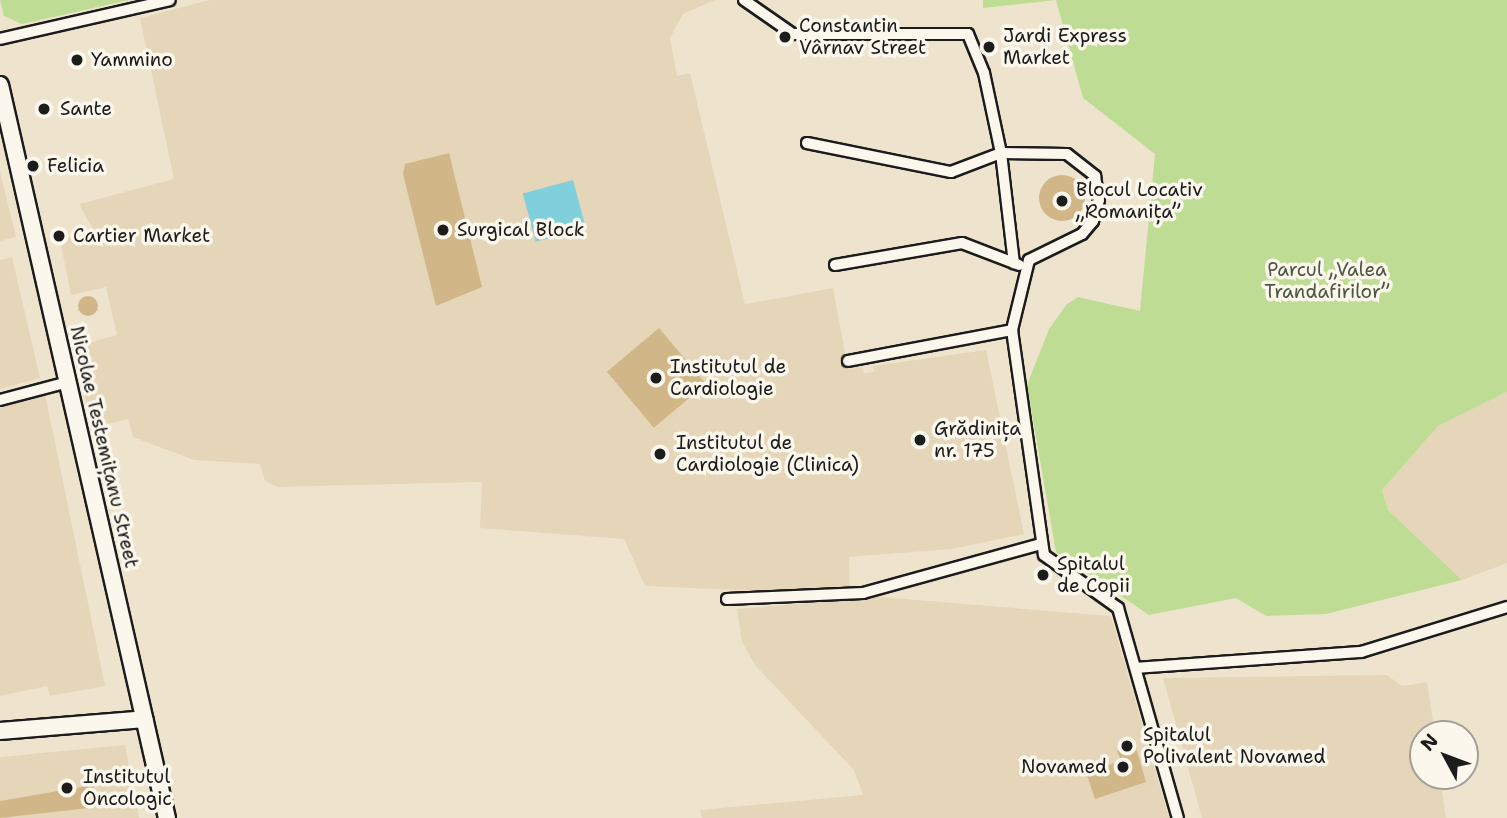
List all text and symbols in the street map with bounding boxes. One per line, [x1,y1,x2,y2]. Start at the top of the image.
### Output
place label: Constantin Vârnav Street [799,15,926,59]
place label: Jardi Express Market [1003,25,1127,69]
marker: Constantin Vârnav Street [777,29,793,45]
marker: Jardi Express Market [981,39,997,55]
place label: Yammino [91,49,173,71]
marker: Yammino [69,52,85,68]
place label: Sante [60,98,112,120]
marker: Sante [34,99,54,119]
place label: Felicia [47,155,104,177]
marker: Felicia [25,158,41,174]
place label: Blocul Locativ „Romanița” [1076,179,1203,223]
marker: Blocul Locativ „Romanița” [1054,193,1070,209]
place label: Surgical Block [457,219,585,241]
marker: Surgical Block [435,222,451,238]
place label: Cartier Market [73,225,210,247]
marker: Cartier Market [51,228,67,244]
park label: Parcul „Valea Trandafirilor” [1264,259,1390,303]
street label: Nicolae Testemițanu Street [65,324,143,570]
place label: Institutul de Cardiologie [670,356,786,400]
marker: Institutul de Cardiologie [648,370,664,386]
place label: Grădinița nr. 175 [934,418,1021,462]
place label: Institutul de Cardiologie (Clinica) [676,432,859,476]
marker: Grădinița nr. 175 [912,432,928,448]
marker: Institutul de Cardiologie (Clinica) [650,444,670,464]
place label: Spitalul de Copii [1057,553,1130,597]
marker: Spitalul de Copii [1035,567,1051,583]
north arrow [1409,720,1479,790]
place label: Spitalul Polivalent Novamed [1143,724,1326,768]
text: N [1415,728,1444,756]
marker: Spitalul Polivalent Novamed [1117,736,1137,756]
place label: Novamed [1021,756,1107,778]
marker: Novamed [1113,757,1133,777]
place label: Institutul Oncologic [83,766,172,810]
marker: Institutul Oncologic [57,778,77,798]

